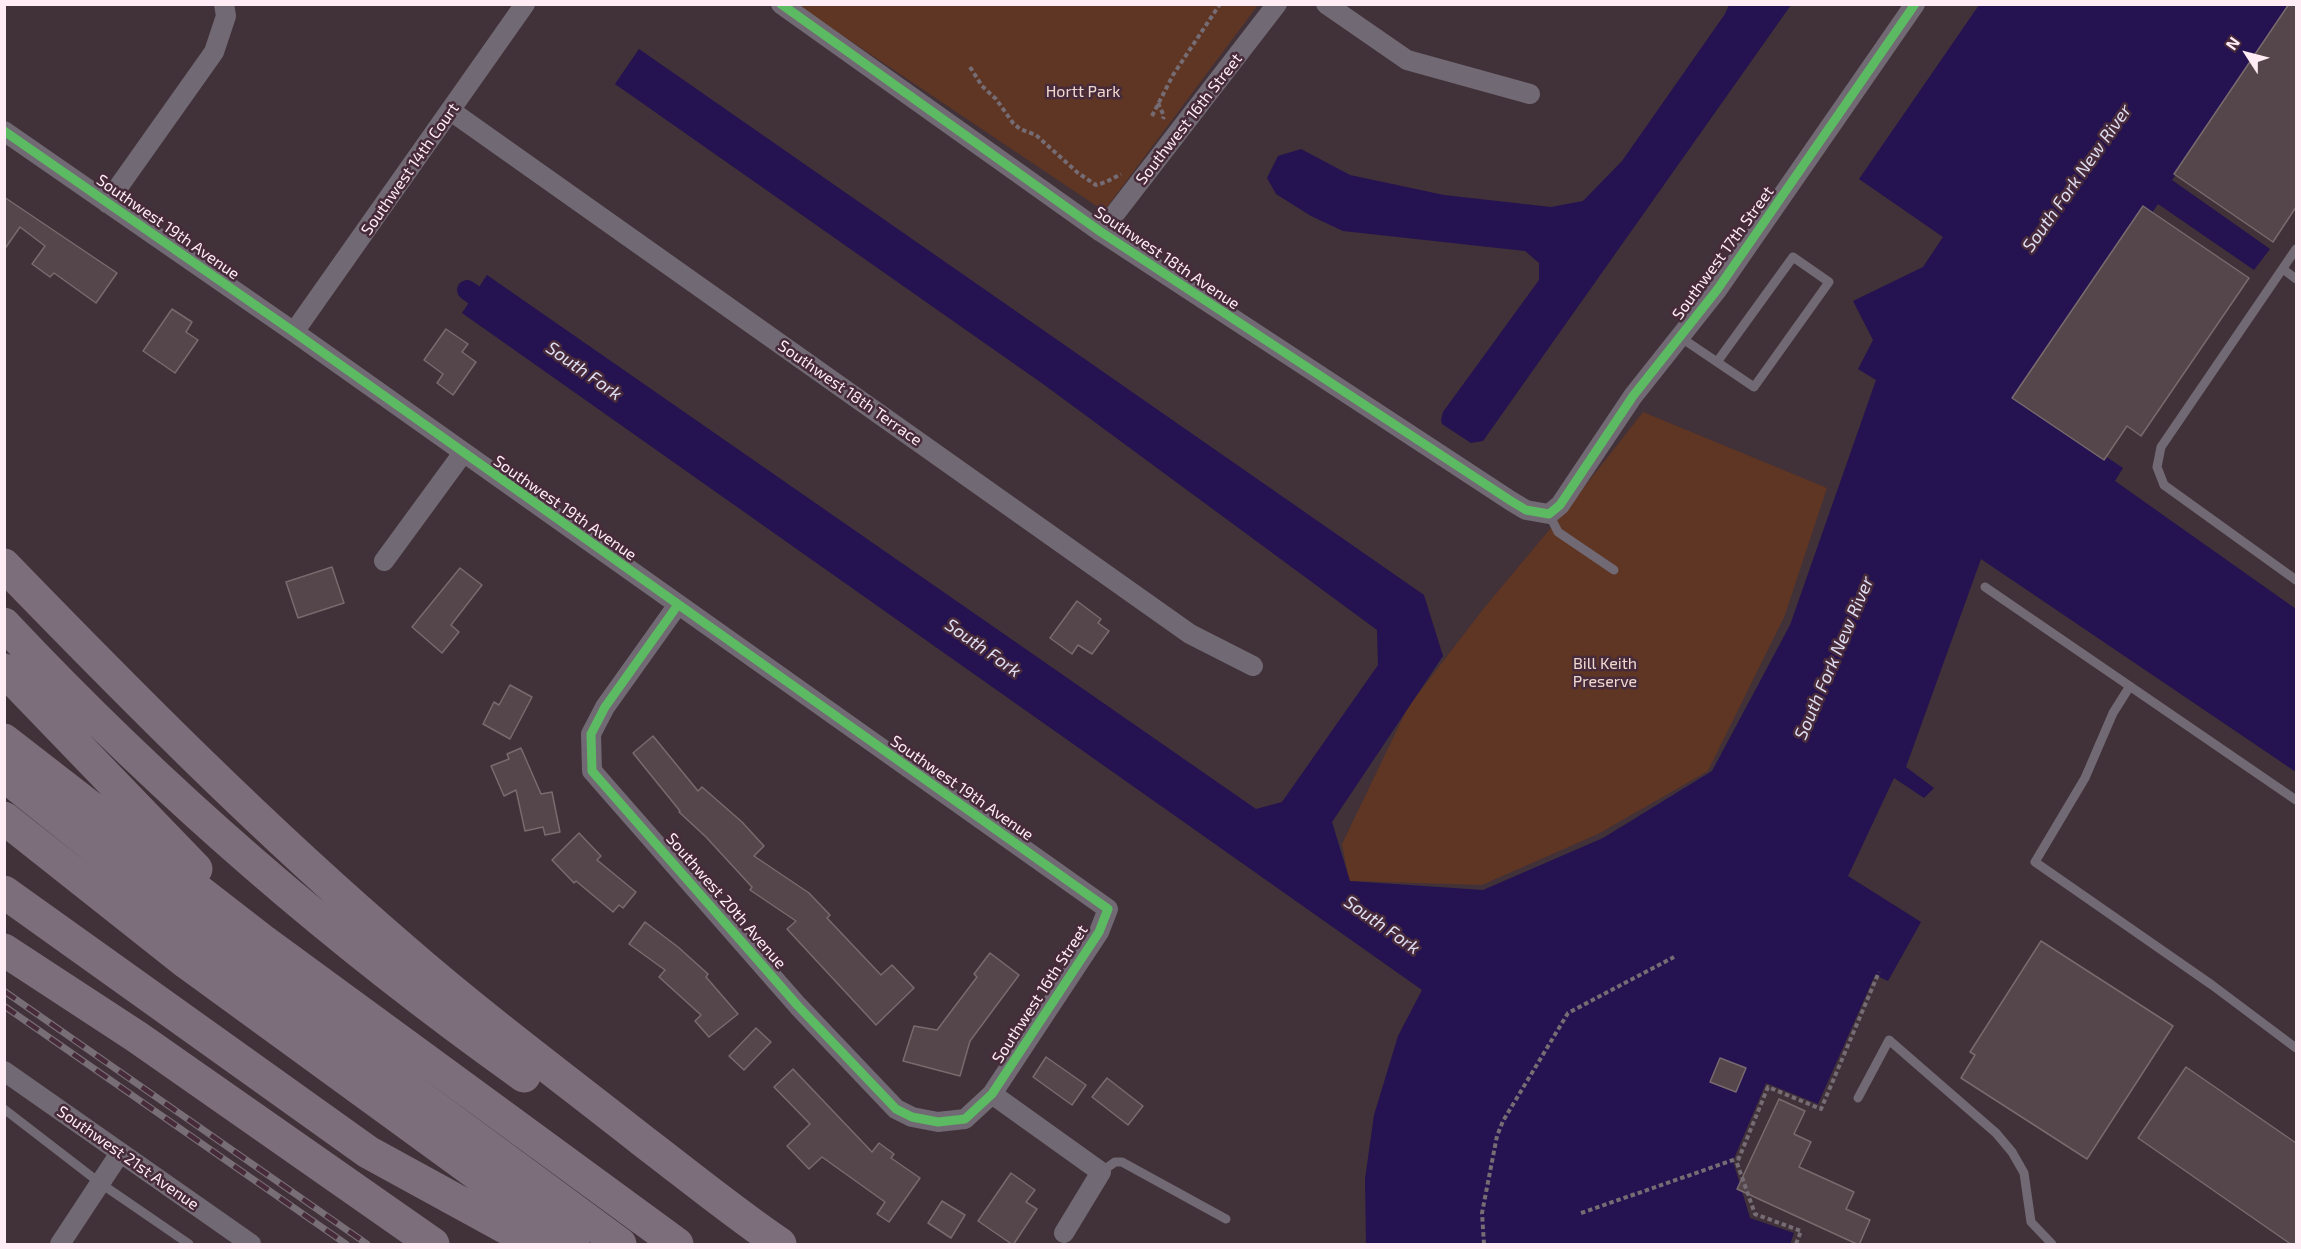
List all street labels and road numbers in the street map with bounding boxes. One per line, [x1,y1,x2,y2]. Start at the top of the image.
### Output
street label: Southwest 16th Street [1132,50,1246,188]
street label: Southwest 14th Court [357,99,463,239]
street label: Southwest 19th Avenue [93,170,243,284]
street label: Southwest 17th Street [1668,183,1778,323]
street label: Southwest 18th Avenue [1091,202,1243,314]
street label: Southwest 18th Terrace [774,336,926,450]
street label: Southwest 19th Avenue [490,451,640,565]
street label: Southwest 19th Avenue [887,731,1037,845]
street label: Southwest 20th Avenue [662,829,790,973]
street label: Southwest 16th Street [988,921,1092,1067]
street label: Southwest 21st Avenue [53,1102,203,1214]

